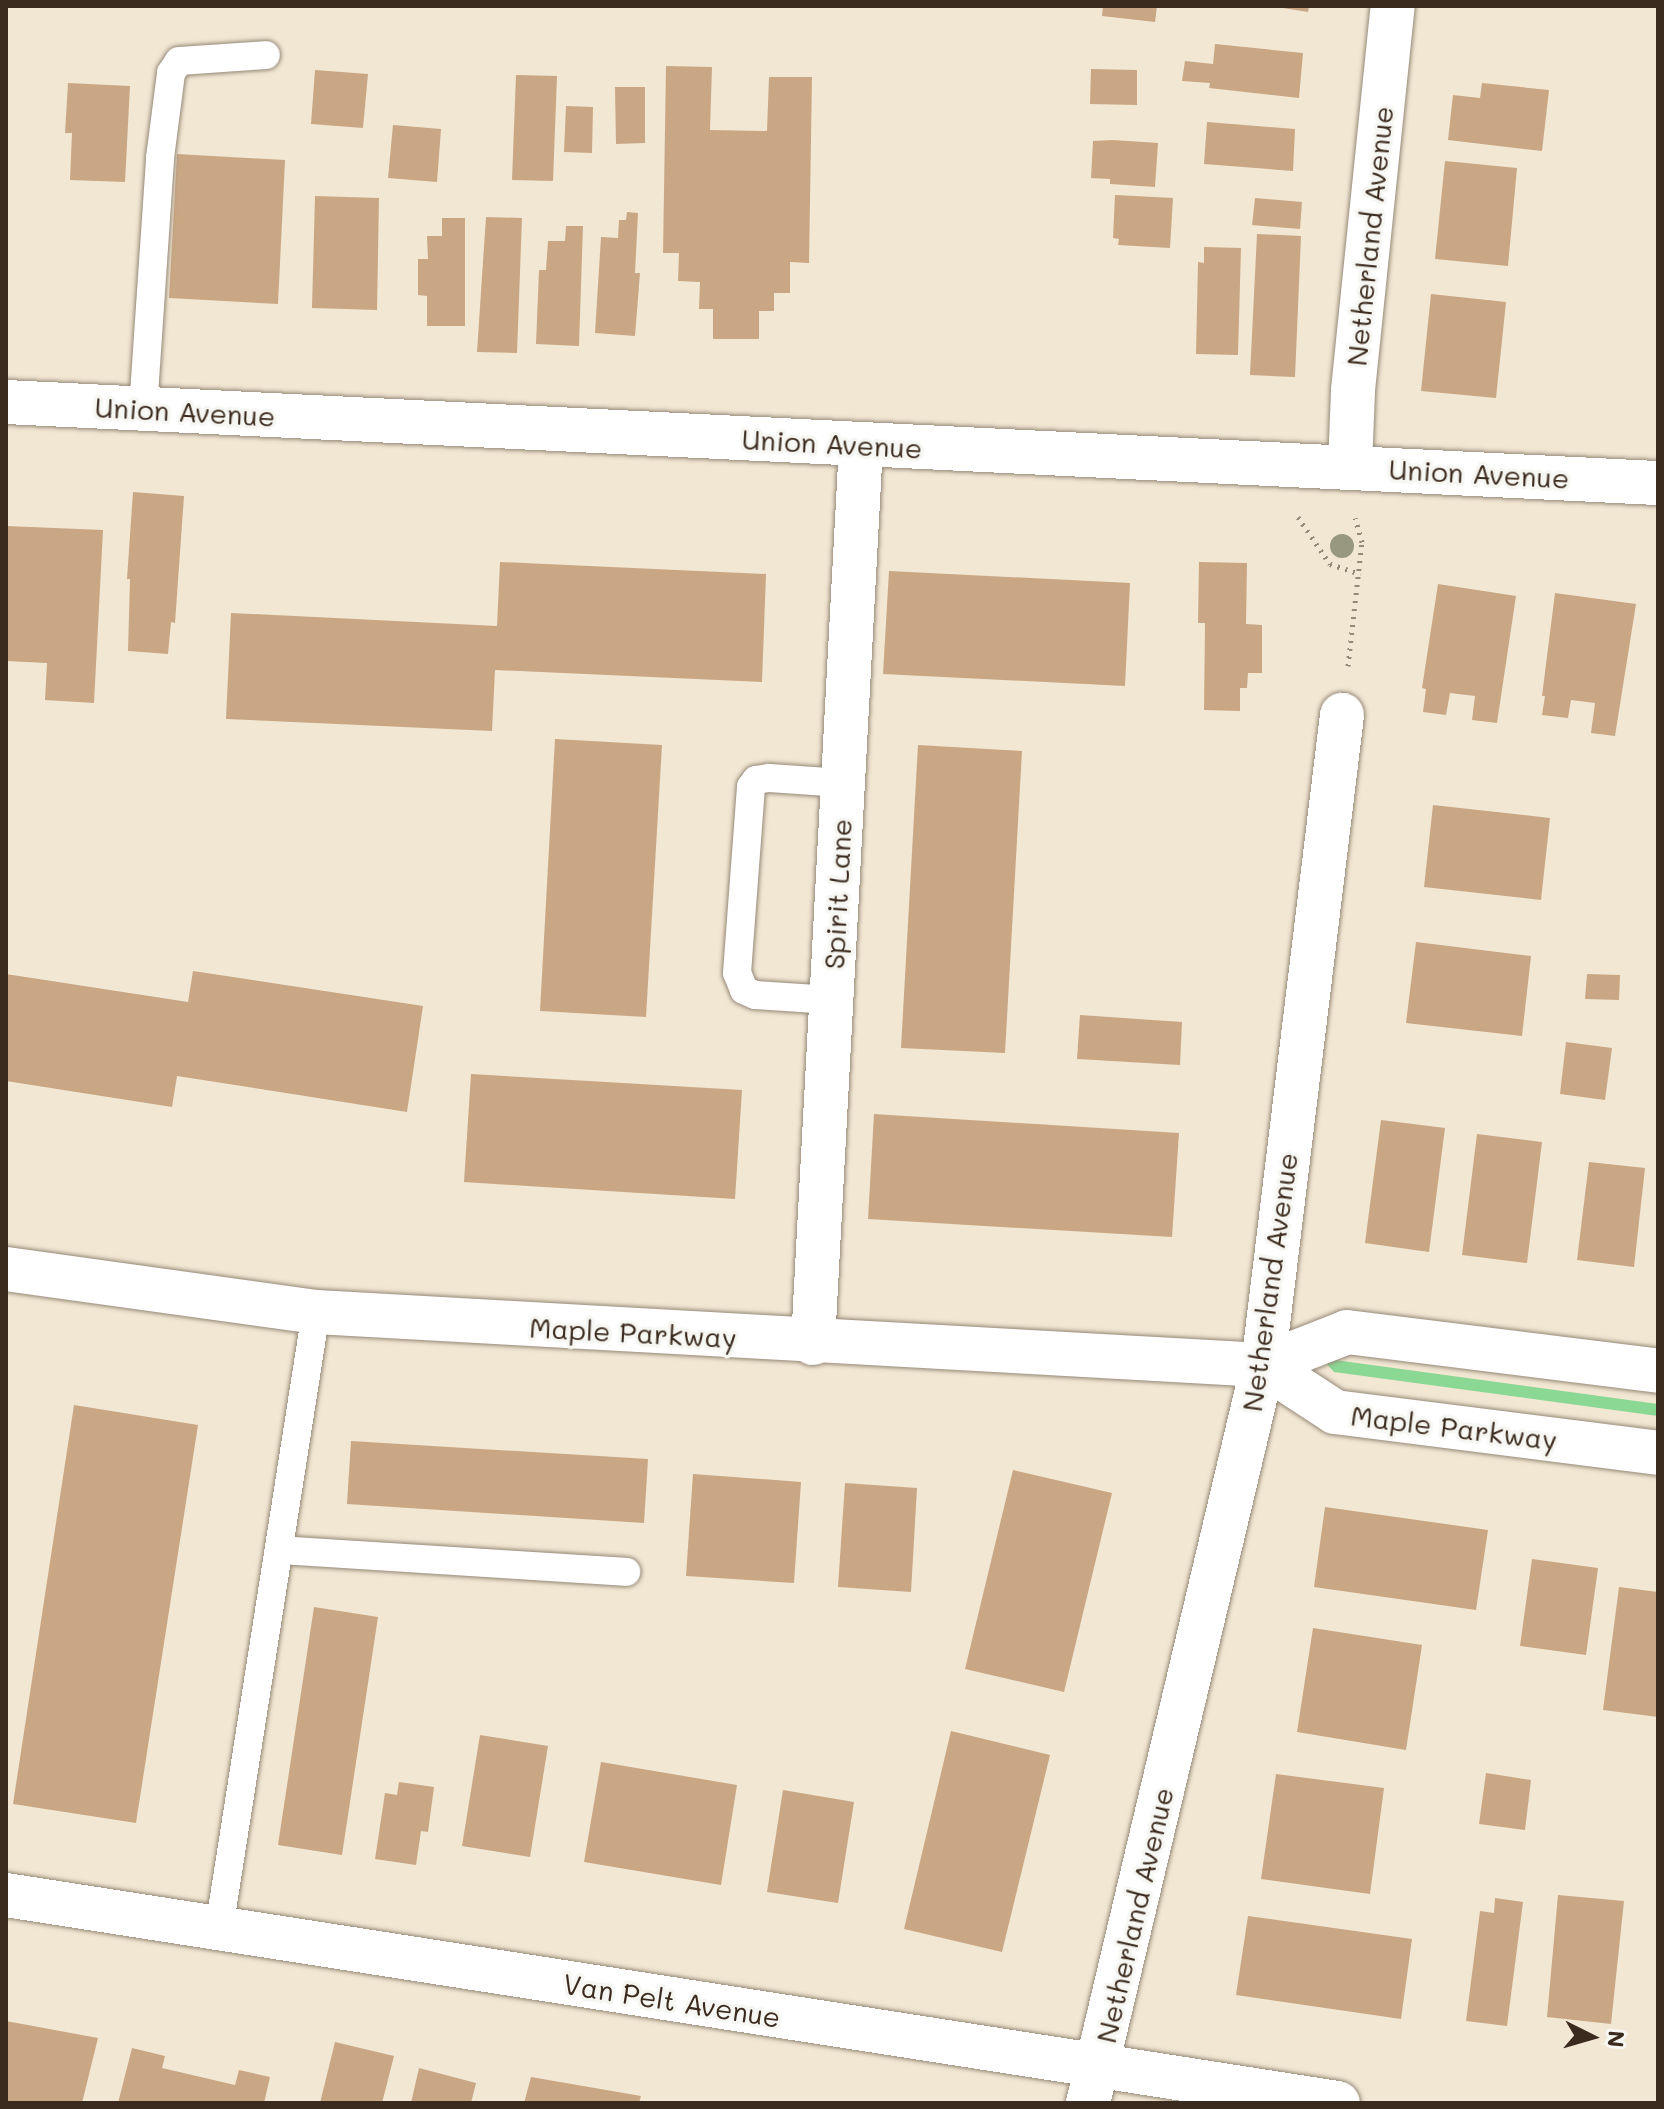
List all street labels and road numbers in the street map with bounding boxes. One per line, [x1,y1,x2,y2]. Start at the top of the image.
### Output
street label: Netherland Avenue [1339,104,1399,368]
street label: Union Avenue [94,389,276,433]
street label: Union Avenue [741,421,923,465]
street label: Union Avenue [1388,451,1570,495]
street label: Spirit Lane [816,818,858,970]
street label: Netherland Avenue [1234,1150,1304,1414]
street label: Maple Parkway [528,1310,738,1354]
street label: Maple Parkway [1349,1398,1559,1456]
street label: Netherland Avenue [1088,1784,1180,2046]
street label: Van Pelt Avenue [561,1966,783,2034]

